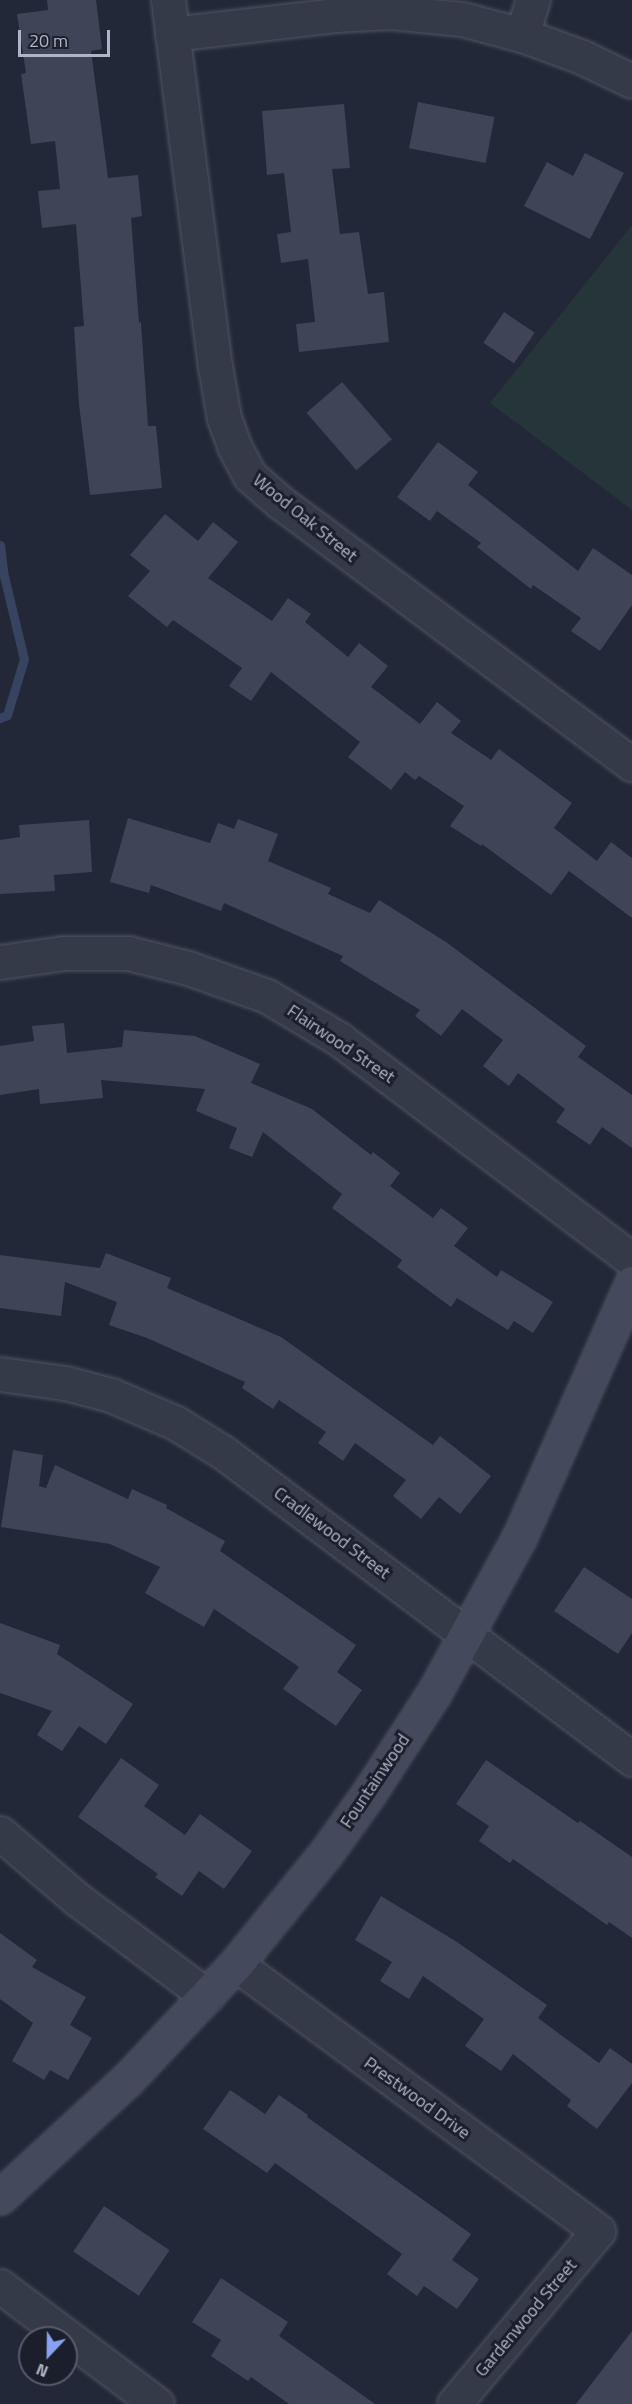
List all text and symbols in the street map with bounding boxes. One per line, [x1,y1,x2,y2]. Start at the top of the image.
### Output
scale bar [21,18,112,56]
text: 20 m [29,27,68,54]
street label: Wood Oak Street [248,469,362,567]
street label: Flairwood Street [283,1000,399,1088]
street label: Cradlewood Street [270,1482,394,1584]
street label: Fountainwood [336,1730,414,1832]
street label: Prestwood Drive [360,2052,474,2144]
street label: Gardenwood Street [471,2255,581,2381]
north arrow [18,2326,78,2386]
text: N [32,2358,52,2384]

